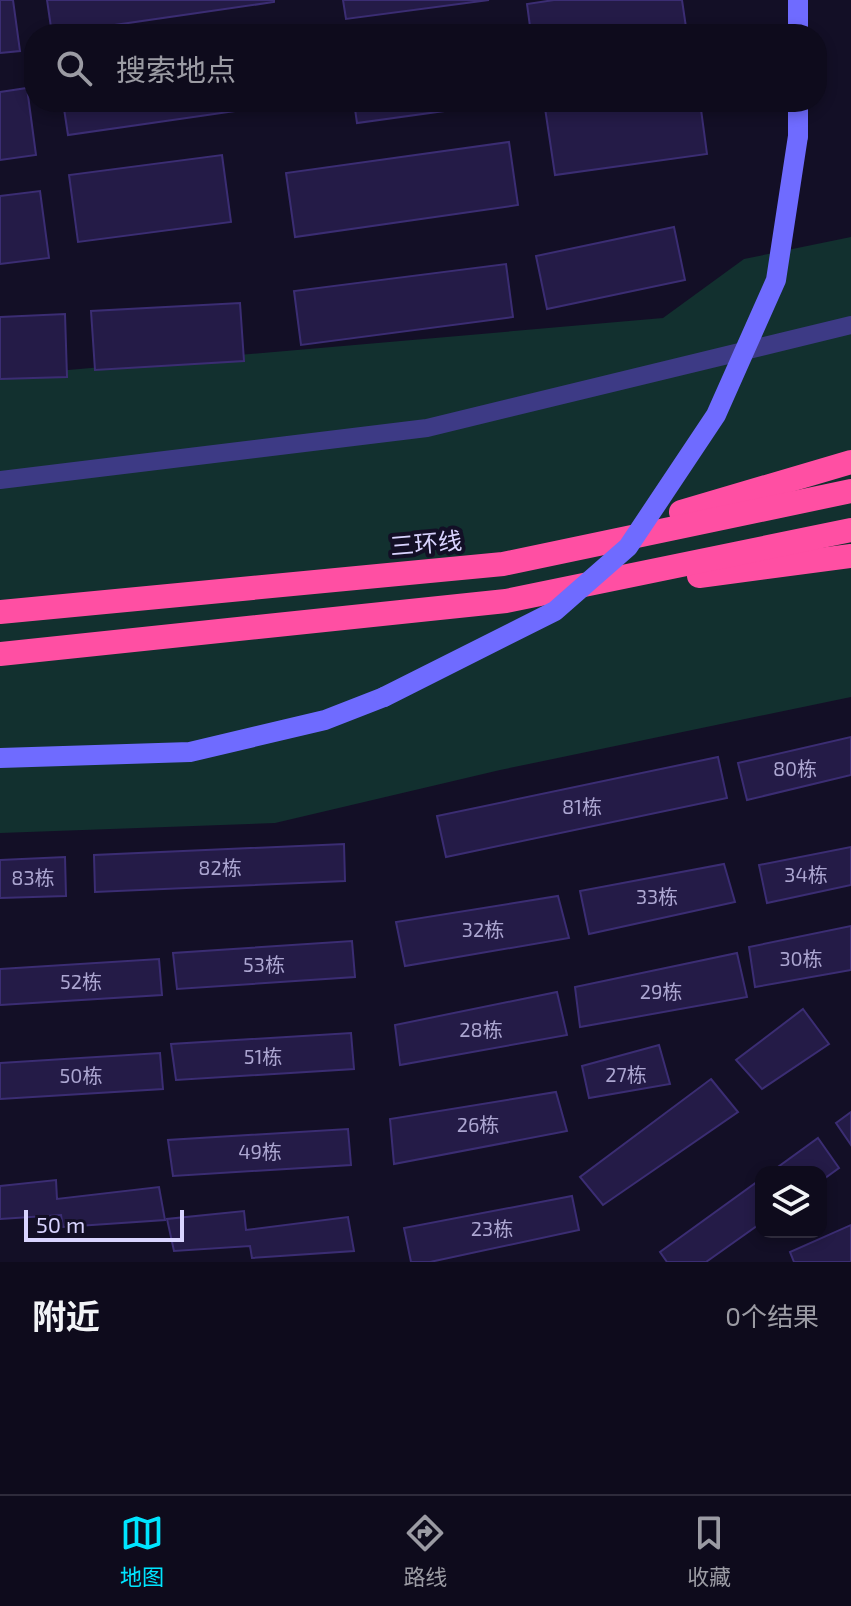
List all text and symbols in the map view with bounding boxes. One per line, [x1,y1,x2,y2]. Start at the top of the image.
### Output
search box [24,24,827,112]
icon: search [52,46,96,90]
text: 搜索地点 [116,51,236,87]
street label: 三环线 [389,525,463,560]
house number: 80栋 [773,756,817,780]
house number: 81栋 [562,794,602,818]
house number: 82栋 [198,855,242,879]
house number: 34栋 [784,862,828,886]
house number: 83栋 [11,865,55,889]
house number: 33栋 [636,884,678,908]
house number: 32栋 [462,917,504,941]
house number: 30栋 [779,946,823,970]
house number: 53栋 [243,952,285,976]
house number: 52栋 [60,969,102,993]
house number: 29栋 [640,979,682,1003]
house number: 28栋 [459,1017,503,1041]
house number: 51栋 [244,1044,282,1068]
house number: 27栋 [605,1062,647,1086]
house number: 50栋 [60,1063,102,1087]
house number: 26栋 [457,1112,499,1136]
house number: 49栋 [238,1139,282,1163]
map controls [755,1166,827,1238]
button: layers [755,1166,827,1238]
scale bar [24,1206,184,1242]
text: 50 m [36,1211,85,1237]
house number: 23栋 [471,1216,513,1240]
text: 附近 [32,1295,100,1336]
text: 0个结果 [725,1300,819,1331]
tab: 地图 [120,1511,164,1591]
tab: 路线 [403,1511,447,1591]
tab: 收藏 [687,1511,731,1591]

